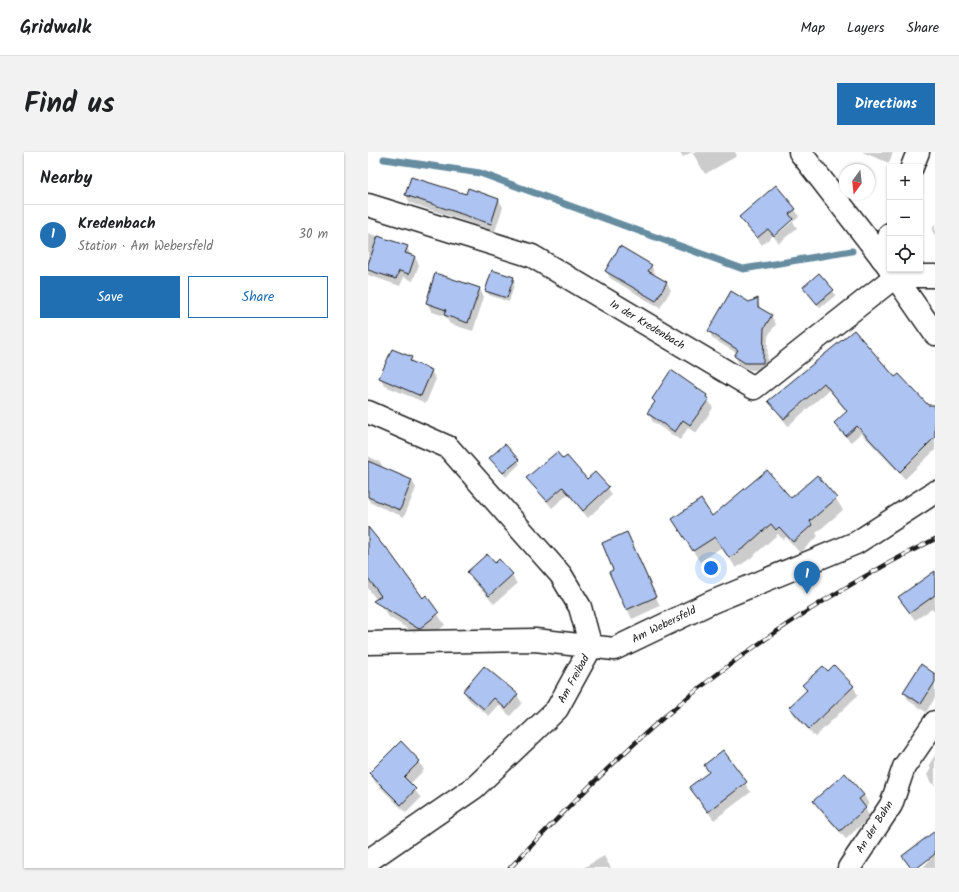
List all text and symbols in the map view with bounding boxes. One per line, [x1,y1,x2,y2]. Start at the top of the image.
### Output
text: Gridwalk [20,13,91,43]
text: Map [801,17,825,39]
text: Layers [847,17,885,39]
text: Share [907,17,939,39]
text: Find us [24,82,115,127]
button: Directions [837,83,935,125]
north arrow [839,164,875,200]
map controls [887,164,923,272]
button: + [887,164,923,200]
text: Nearby [40,165,92,192]
button: − [887,200,923,236]
text: Kredenbach [78,212,155,236]
text: 1 [51,224,55,245]
text: 30 m [299,224,328,245]
text: Station · Am Webersfeld [78,236,213,257]
button: locate [887,236,923,272]
button: Save [40,276,180,318]
button: Share [188,276,328,318]
street label: In der Kredenbach [606,295,688,355]
your location [701,558,721,578]
pin: 1 [794,561,820,594]
street label: Am Webersfeld [629,601,700,648]
street label: Am Freibad [553,651,595,707]
street label: An der Bahn [852,797,898,857]

